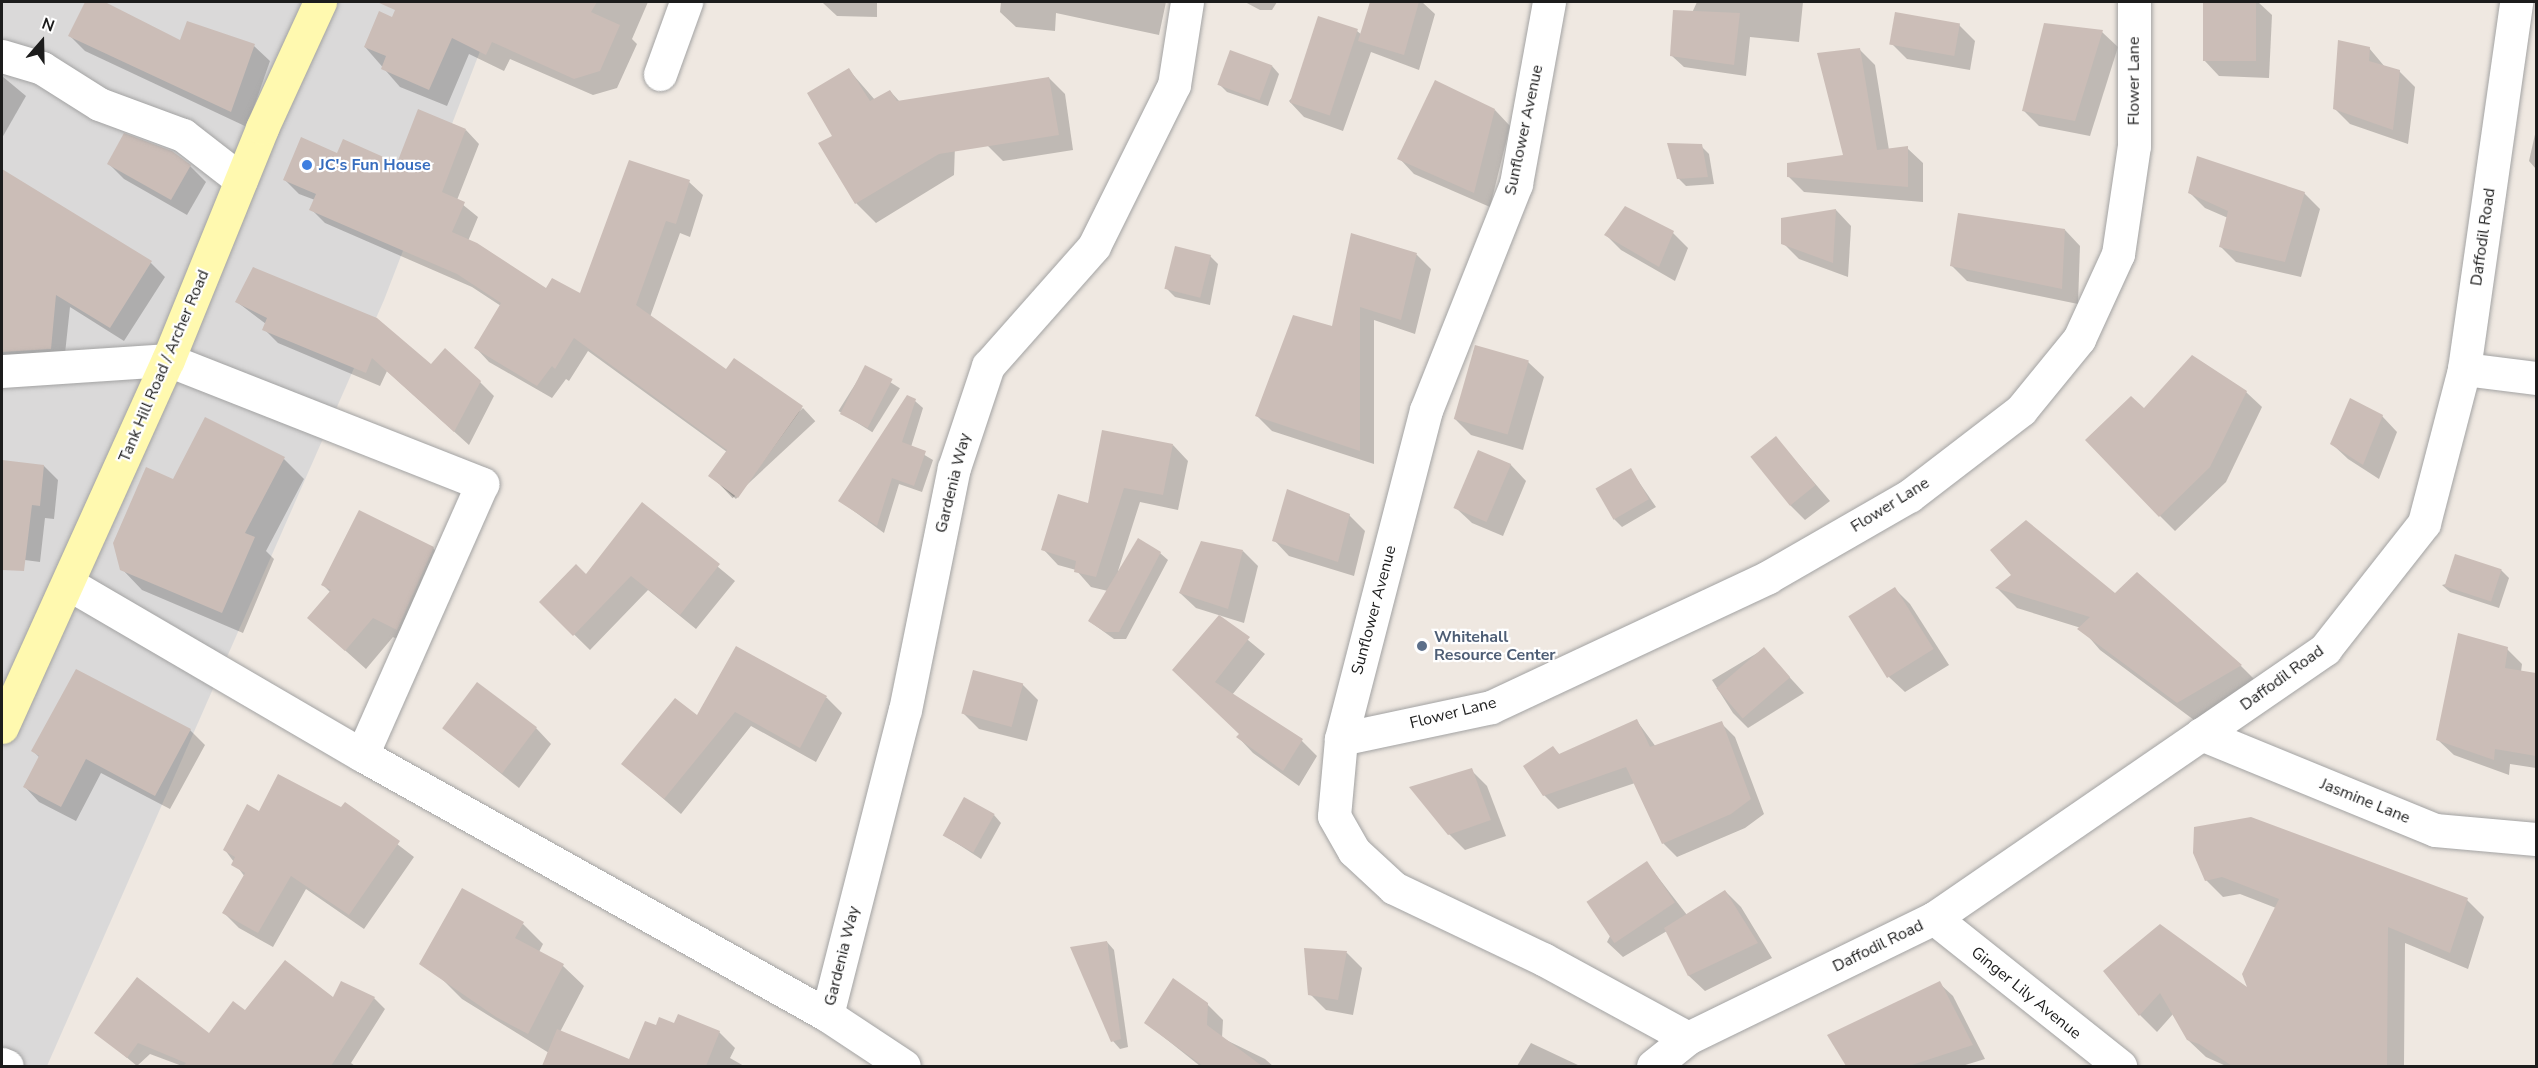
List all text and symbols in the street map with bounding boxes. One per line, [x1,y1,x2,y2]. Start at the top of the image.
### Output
north arrow [12,12,72,72]
text: N [39,13,58,37]
street label: Flower Lane [2124,37,2144,125]
street label: Sunflower Avenue [1501,63,1547,197]
place label: JC's Fun House [319,155,431,175]
marker: JC's Fun House [300,158,314,172]
street label: Daffodil Road [2467,187,2499,287]
street label: Tank Hill Road / Archer Road [115,267,213,465]
street label: Gardenia Way [931,431,975,535]
street label: Flower Lane [1847,473,1933,537]
street label: Sunflower Avenue [1348,543,1400,677]
place label: Whitehall Resource Center [1434,627,1556,665]
marker: Whitehall Resource Center [1415,639,1429,653]
street label: Daffodil Road [2236,641,2328,715]
street label: Flower Lane [1408,693,1498,733]
street label: Jasmine Lane [2317,774,2413,828]
street label: Gardenia Way [820,904,864,1008]
street label: Daffodil Road [1830,916,1926,976]
street label: Ginger Lily Avenue [1967,943,2085,1043]

